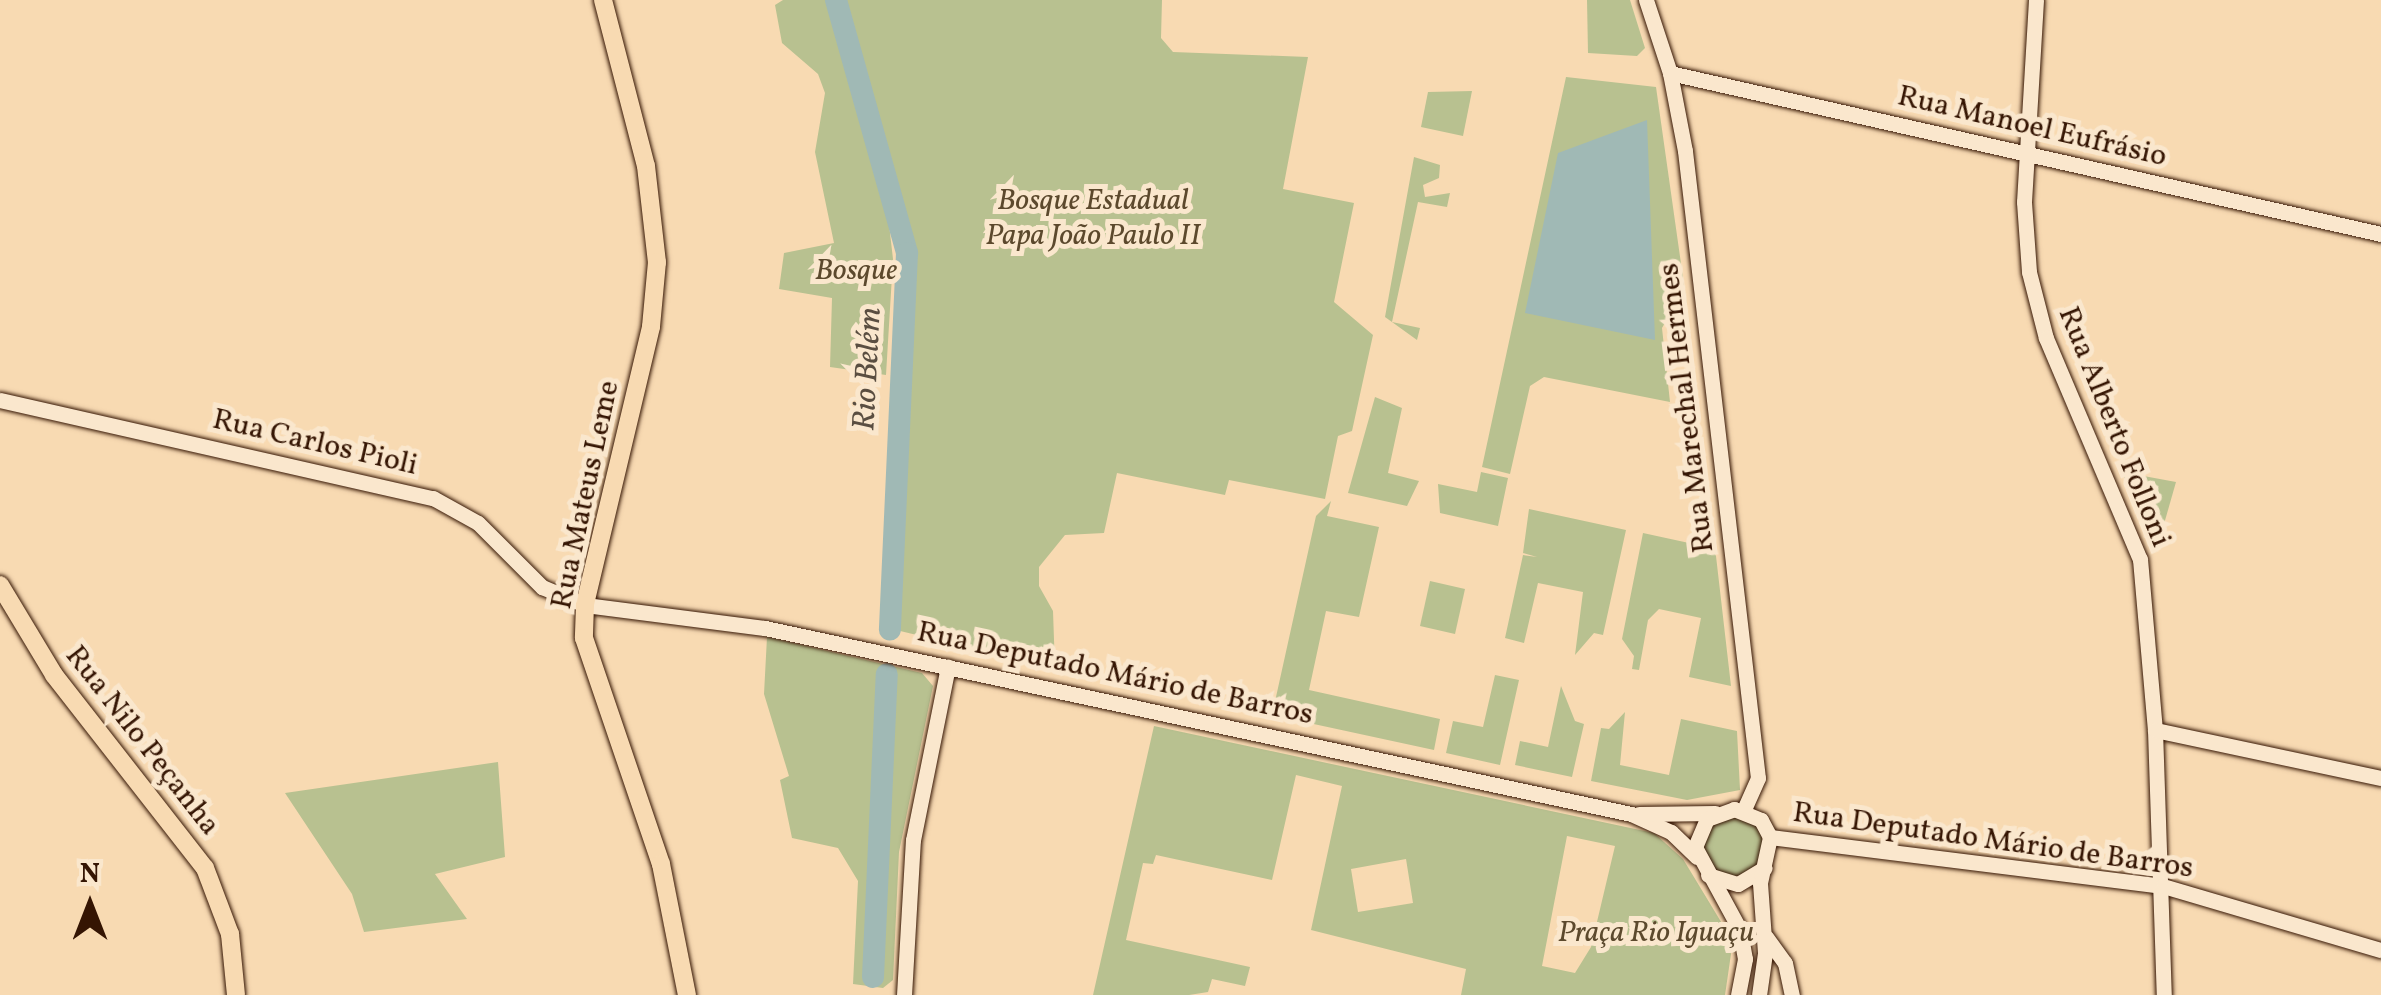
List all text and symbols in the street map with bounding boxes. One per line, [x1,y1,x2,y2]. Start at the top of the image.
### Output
street label: Rua Manoel Eufrásio [1894,79,2170,175]
park label: Bosque Estadual Papa João Paulo II [985,183,1201,254]
park label: Bosque [815,253,897,289]
street label: Rua Marechal Hermes [1651,261,1723,555]
street label: Rua Alberto Folloni [2049,302,2179,552]
water label: Rio Belém [847,306,891,432]
street label: Rua Mateus Leme [544,377,628,613]
street label: Rua Carlos Pioli [209,402,421,484]
street label: Rua Deputado Mário de Barros [914,614,1316,734]
street label: Rua Nilo Peçanha [57,639,227,843]
street label: Rua Deputado Mário de Barros [1790,795,2196,887]
north arrow [40,855,140,955]
text: N [80,855,100,894]
park label: Praça Rio Iguaçu [1558,915,1754,951]

